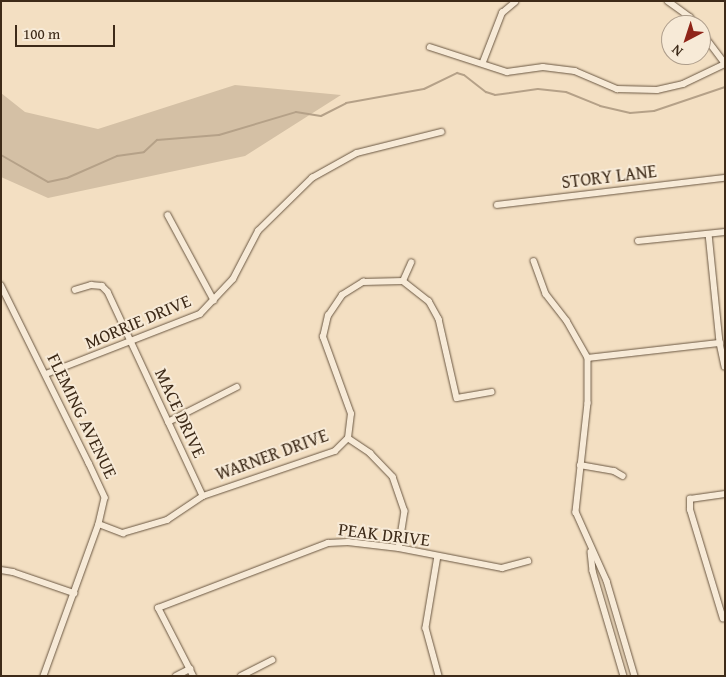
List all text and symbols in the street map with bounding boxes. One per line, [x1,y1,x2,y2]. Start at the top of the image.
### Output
scale bar [18,15,118,47]
north arrow [661,15,711,65]
text: 100 m [23,23,60,44]
text: N [667,40,687,61]
street label: STORY LANE [560,160,658,194]
street label: MORRIE DRIVE [82,290,194,354]
street label: FLEMING AVENUE [42,350,122,482]
street label: MACE DRIVE [150,365,210,461]
street label: WARNER DRIVE [213,425,331,485]
street label: PEAK DRIVE [337,519,431,551]

